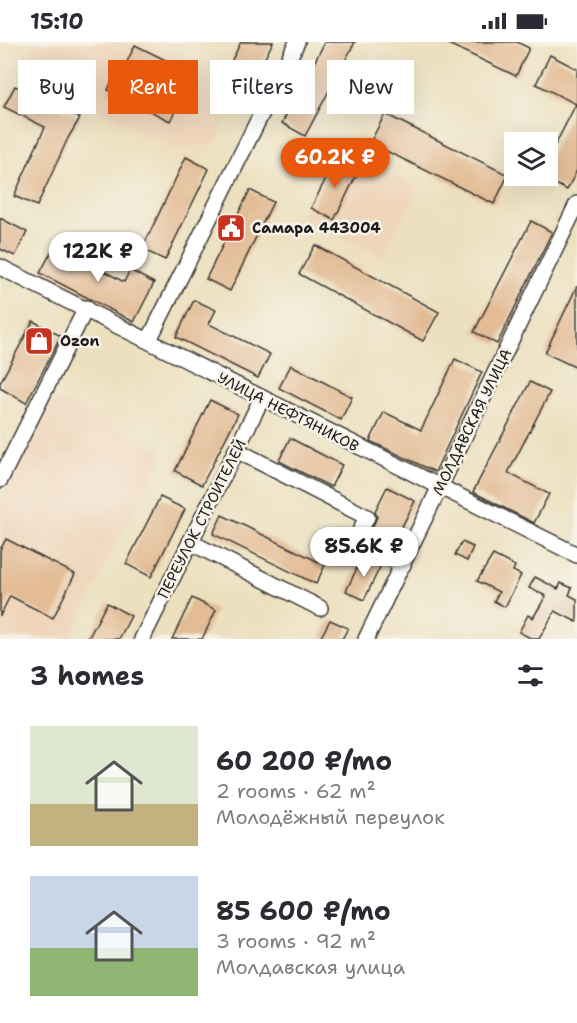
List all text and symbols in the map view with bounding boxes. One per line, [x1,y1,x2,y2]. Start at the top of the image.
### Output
text: 15:10 [30,7,84,36]
chip: Buy [18,60,96,114]
chip: Rent [108,60,198,114]
chip: Filters [210,60,315,114]
chip: New [327,60,414,114]
map controls [504,132,558,186]
button: layers [504,132,558,186]
pin: 60.2K ₽ [280,138,390,189]
text: 60.2K ₽ [295,144,375,170]
public building icon: Самара 443004 [215,212,247,244]
place label: Самара 443004 [252,218,381,238]
pin: 122K ₽ [49,232,147,283]
text: 122K ₽ [63,238,133,264]
shop icon: Ozon [23,325,55,357]
place label: Ozon [60,331,100,351]
street label: МОЛДАВСКАЯ УЛИЦА [428,345,516,499]
street label: УЛИЦА НЕФТЯНИКОВ [214,368,362,456]
street label: ПЕРЕУЛОК СТРОИТЕЛЕЙ [152,436,251,602]
pin: 85.6K ₽ [309,527,419,578]
text: 85.6K ₽ [324,533,404,559]
text: 3 homes [30,658,144,693]
icon: filters [514,659,547,692]
text: 60 200 ₽/mo [216,743,392,778]
icon: home [78,750,150,822]
text: 2 rooms · 62 m² [216,778,376,804]
text: Молодёжный переулок [216,804,445,830]
text: 85 600 ₽/mo [216,893,391,928]
icon: home [78,900,150,972]
text: 3 rooms · 92 m² [216,928,376,954]
text: Молдавская улица [216,954,405,980]

